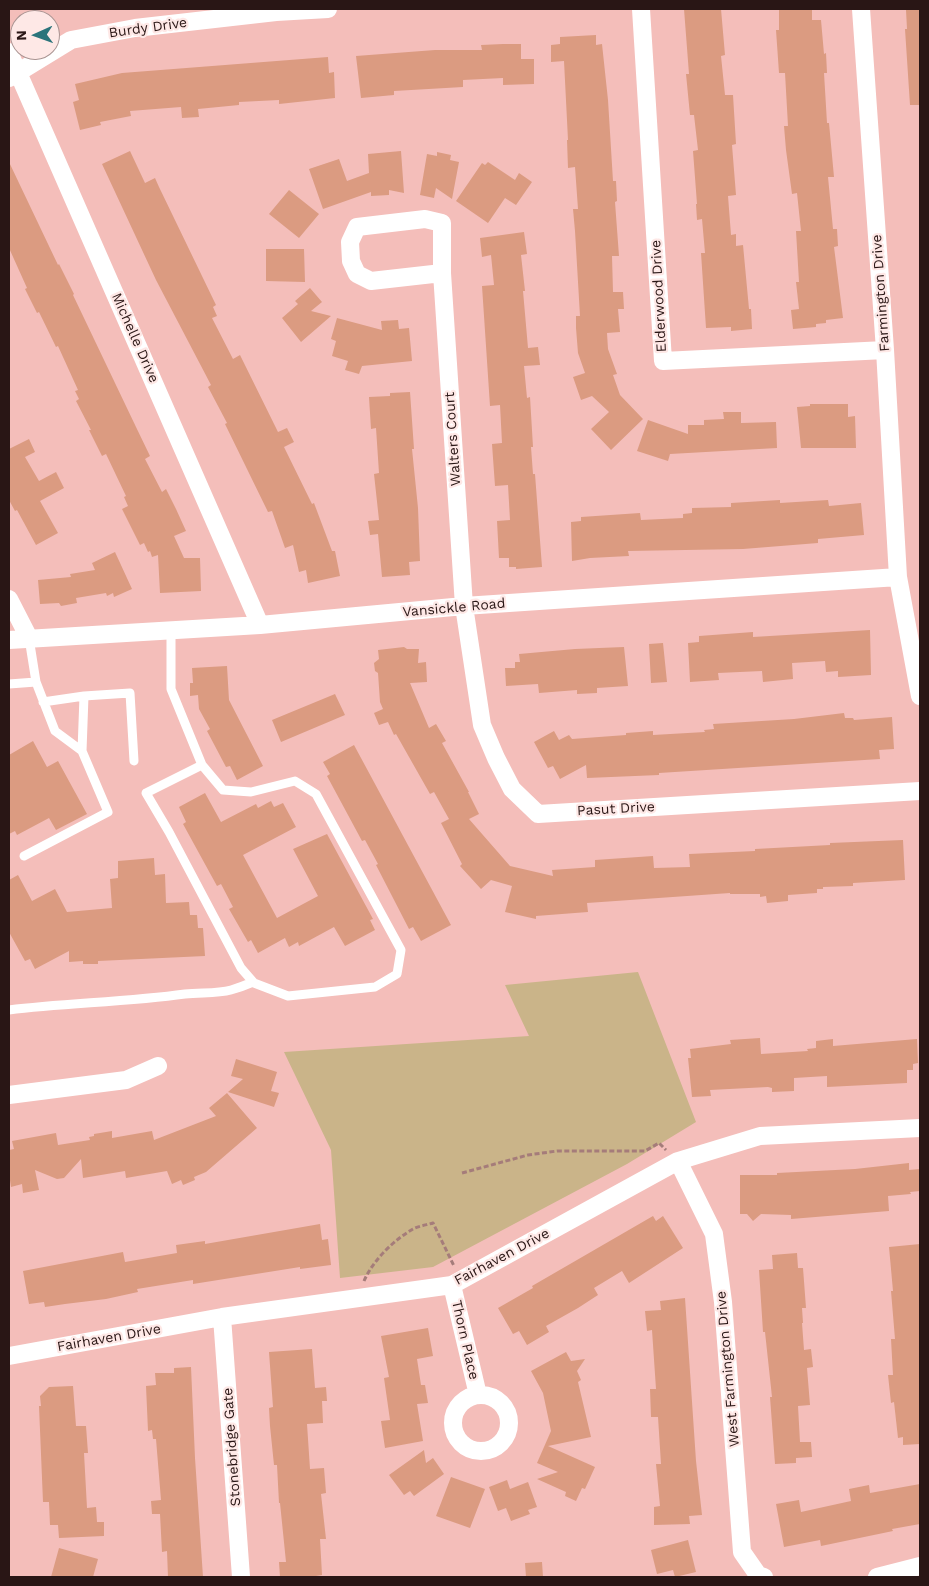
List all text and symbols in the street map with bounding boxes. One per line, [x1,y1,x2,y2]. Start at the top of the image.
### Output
north arrow [10,10,60,60]
street label: Burdy Drive [108,14,188,42]
text: N [13,30,29,41]
street label: Farmington Drive [869,234,893,352]
street label: Elderwood Drive [648,239,670,353]
street label: Michelle Drive [108,291,162,385]
street label: Walters Court [441,391,465,487]
street label: Vansickle Road [402,595,506,621]
street label: Pasut Drive [577,799,655,819]
street label: Fairhaven Drive [452,1225,552,1289]
street label: West Farmington Drive [713,1290,743,1448]
street label: Thorn Place [448,1299,482,1381]
street label: Fairhaven Drive [56,1321,162,1355]
street label: Stonebridge Gate [219,1387,245,1507]

